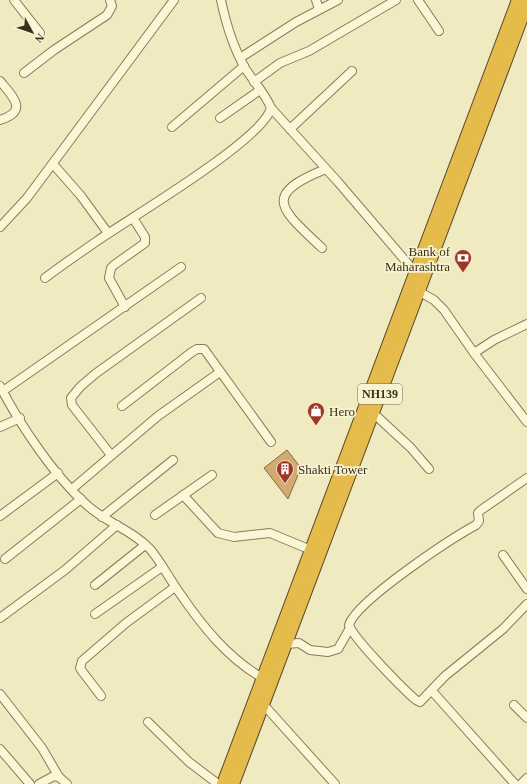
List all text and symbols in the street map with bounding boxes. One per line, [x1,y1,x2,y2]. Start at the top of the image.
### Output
north arrow [12,12,52,52]
text: N [32,32,47,45]
place label: Bank of Maharashtra [385,244,451,274]
bank icon: Bank of Maharashtra [453,248,473,273]
road number: NH139 [358,384,402,404]
shop icon: Hero [306,401,326,426]
place label: Hero [329,404,355,419]
building icon: Shakti Tower [275,459,295,484]
place label: Shakti Tower [298,462,368,477]

